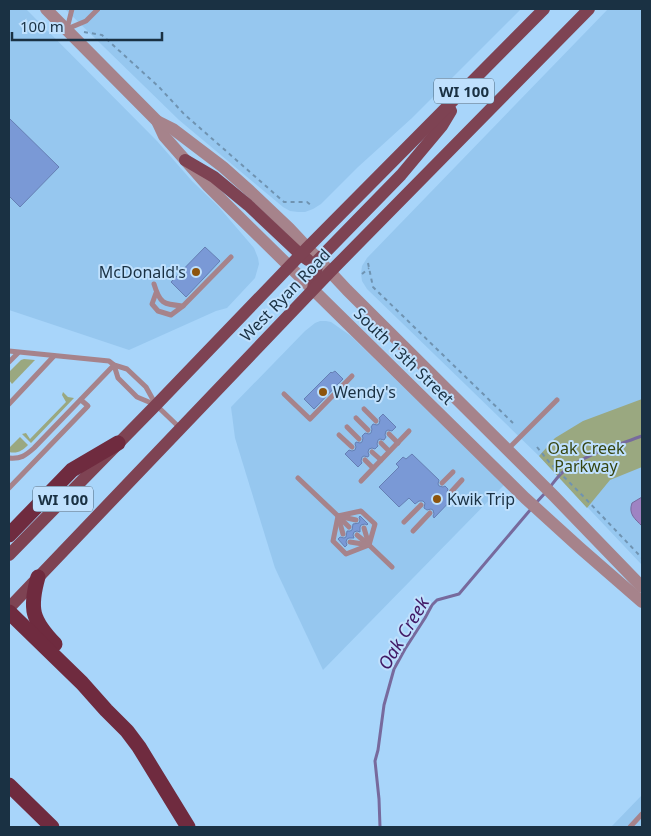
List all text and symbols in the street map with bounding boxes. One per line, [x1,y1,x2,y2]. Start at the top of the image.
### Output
scale bar [12,10,162,42]
text: 100 m [20,16,64,36]
road number: WI 100 [434,78,494,104]
street label: West Ryan Road [235,244,335,346]
place label: McDonald's [99,261,186,283]
marker: McDonald's [190,266,202,278]
street label: South 13th Street [349,303,459,410]
place label: Wendy's [333,381,396,403]
marker: Wendy's [317,386,329,398]
park label: Oak Creek Parkway [547,437,625,477]
road number: WI 100 [33,486,93,512]
place label: Kwik Trip [447,488,515,510]
marker: Kwik Trip [431,493,443,505]
water label: Oak Creek [372,591,435,674]

